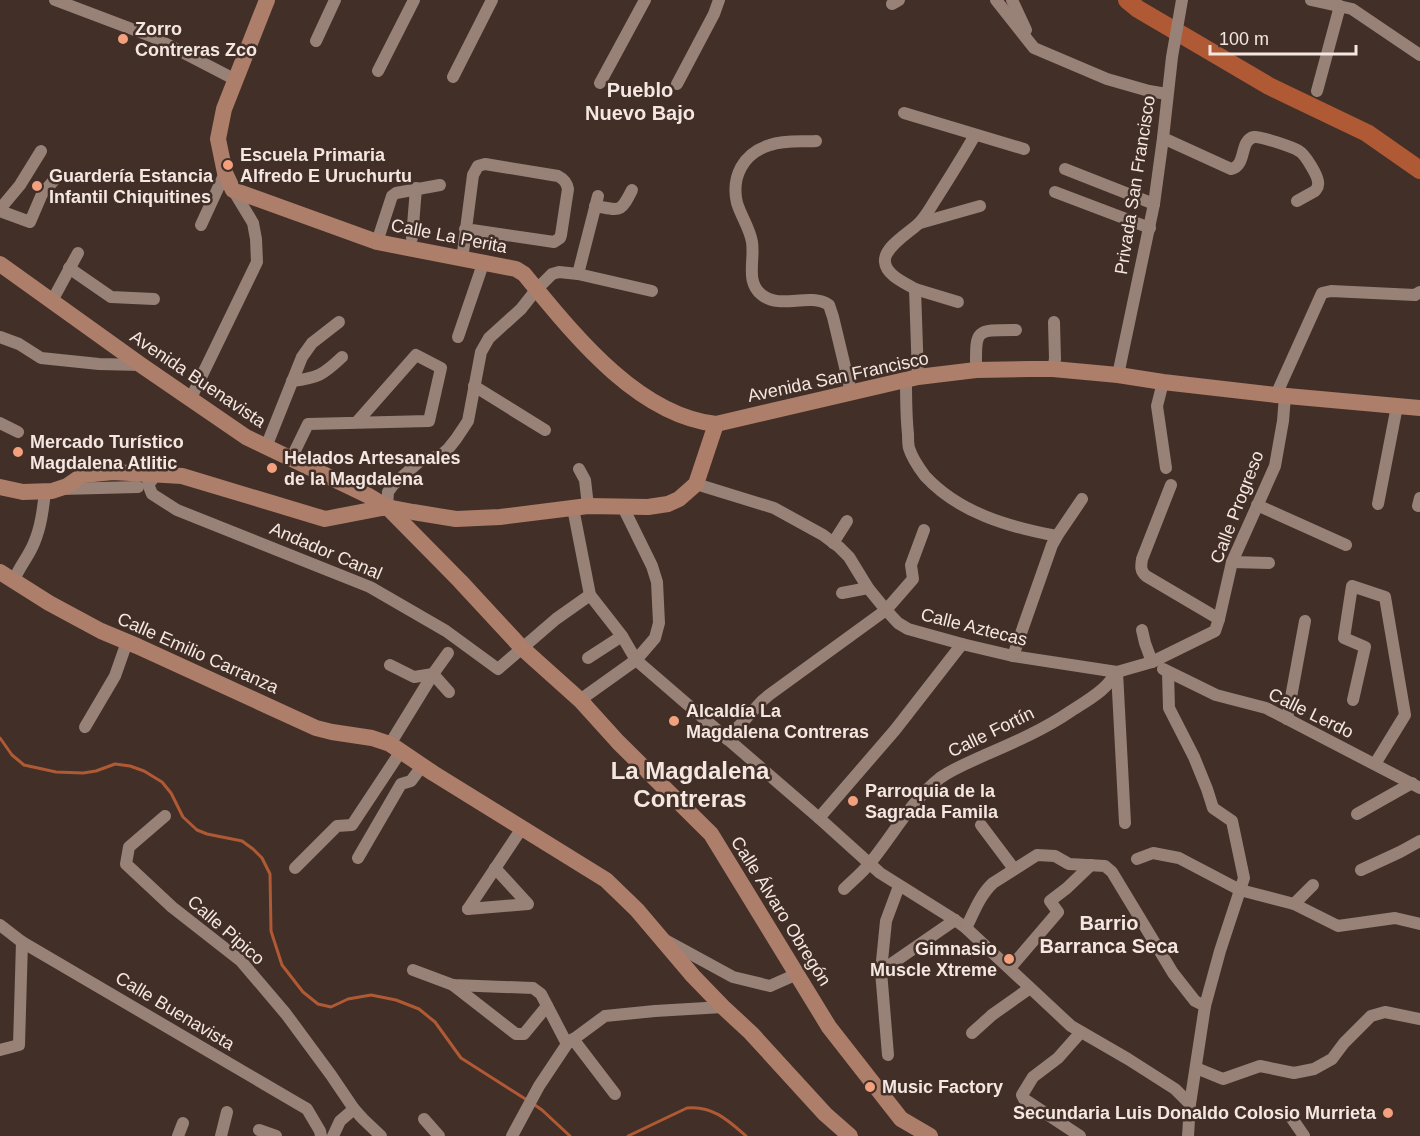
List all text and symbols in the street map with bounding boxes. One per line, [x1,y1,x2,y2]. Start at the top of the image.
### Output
scale bar [1210,18,1356,56]
place label: Zorro Contreras Zco [135,19,257,60]
text: 100 m [1219,29,1269,49]
marker: Zorro Contreras Zco [116,32,130,46]
district label: Pueblo Nuevo Bajo [585,79,695,124]
street label: Privada San Francisco [1111,94,1159,276]
place label: Escuela Primaria Alfredo E Uruchurtu [240,145,412,186]
marker: Escuela Primaria Alfredo E Uruchurtu [221,158,235,172]
place label: Guardería Estancia Infantil Chiquitines [49,166,214,207]
marker: Guardería Estancia Infantil Chiquitines [30,179,44,193]
street label: Calle La Perita [389,215,510,257]
street label: Avenida Buenavista [127,326,270,432]
street label: Avenida San Francisco [746,348,930,406]
place label: Mercado Turístico Magdalena Atlitic [30,432,184,473]
marker: Mercado Turístico Magdalena Atlitic [11,445,25,459]
place label: Helados Artesanales de la Magdalena [284,448,460,489]
street label: Calle Progreso [1206,448,1268,566]
marker: Helados Artesanales de la Magdalena [265,461,279,475]
street label: Andador Canal [267,518,385,584]
street label: Calle Aztecas [919,604,1029,650]
street label: Calle Emilio Carranza [114,608,282,698]
street label: Calle Lerdo [1265,684,1357,742]
place label: Alcaldía La Magdalena Contreras [686,701,869,742]
street label: Calle Fortín [945,703,1037,761]
marker: Alcaldía La Magdalena Contreras [667,714,681,728]
district label: La Magdalena Contreras [611,757,770,812]
place label: Parroquia de la Sagrada Famila [865,781,999,822]
marker: Parroquia de la Sagrada Famila [846,794,860,808]
street label: Calle Álvaro Obregón [727,833,835,989]
street label: Calle Pipico [184,891,268,969]
district label: Barrio Barranca Seca [1040,912,1179,957]
place label: Gimnasio Muscle Xtreme [870,939,997,980]
marker: Gimnasio Muscle Xtreme [1002,952,1016,966]
street label: Calle Buenavista [112,968,239,1055]
place label: Music Factory [882,1077,1003,1097]
marker: Music Factory [863,1080,877,1094]
place label: Secundaria Luis Donaldo Colosio Murrieta [1013,1103,1377,1123]
marker: Secundaria Luis Donaldo Colosio Murrieta [1381,1106,1395,1120]

